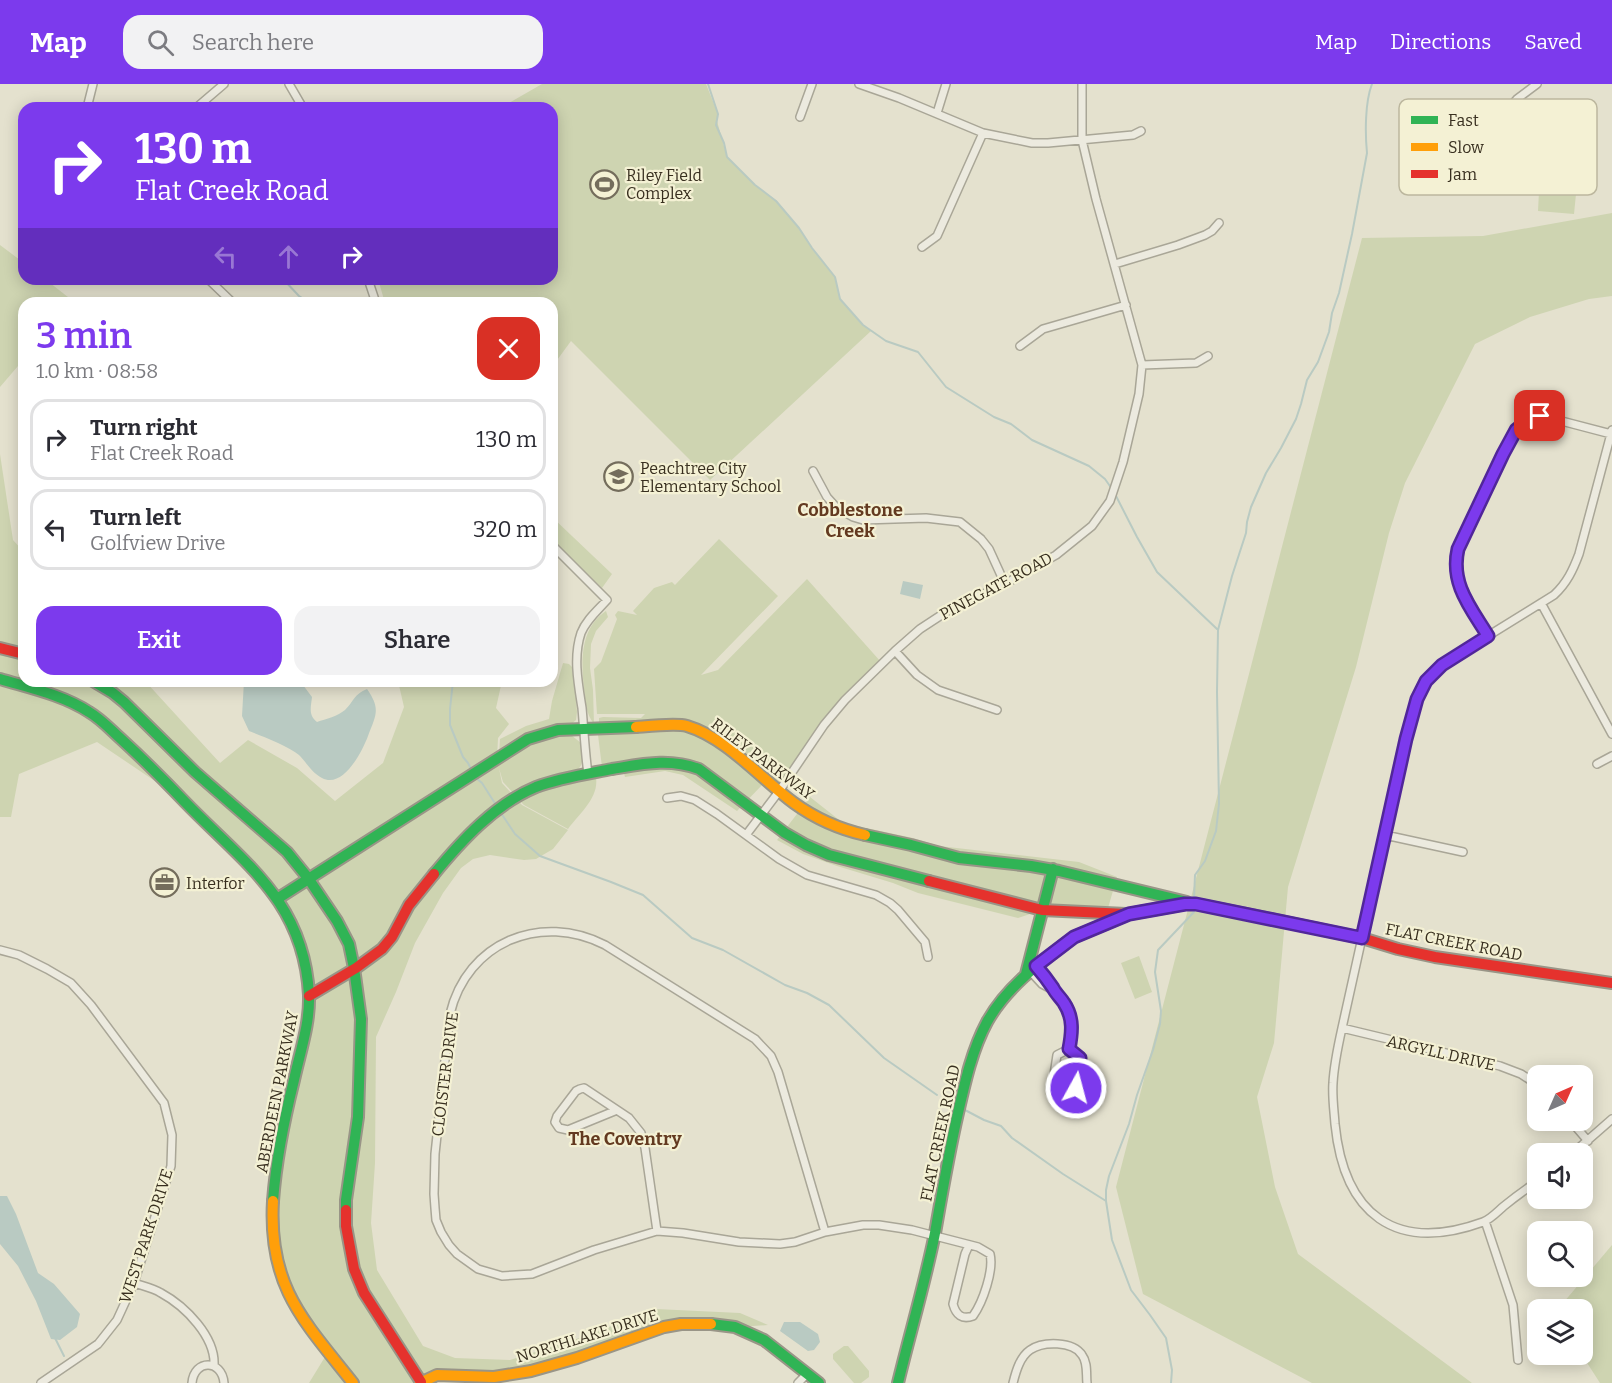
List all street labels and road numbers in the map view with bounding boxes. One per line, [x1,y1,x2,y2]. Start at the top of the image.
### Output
street label: PINEGATE ROAD [936,548,1056,624]
street label: RILEY PARKWAY [708,714,819,804]
street label: FLAT CREEK ROAD [1384,919,1524,965]
street label: ABERDEEN PARKWAY [252,1009,302,1175]
street label: CLOISTER DRIVE [428,1011,462,1137]
street label: ARGYLL DRIVE [1385,1031,1497,1075]
street label: FLAT CREEK ROAD [916,1063,964,1203]
street label: WEST PARK DRIVE [115,1166,177,1306]
street label: NORTHLAKE DRIVE [514,1305,660,1367]

